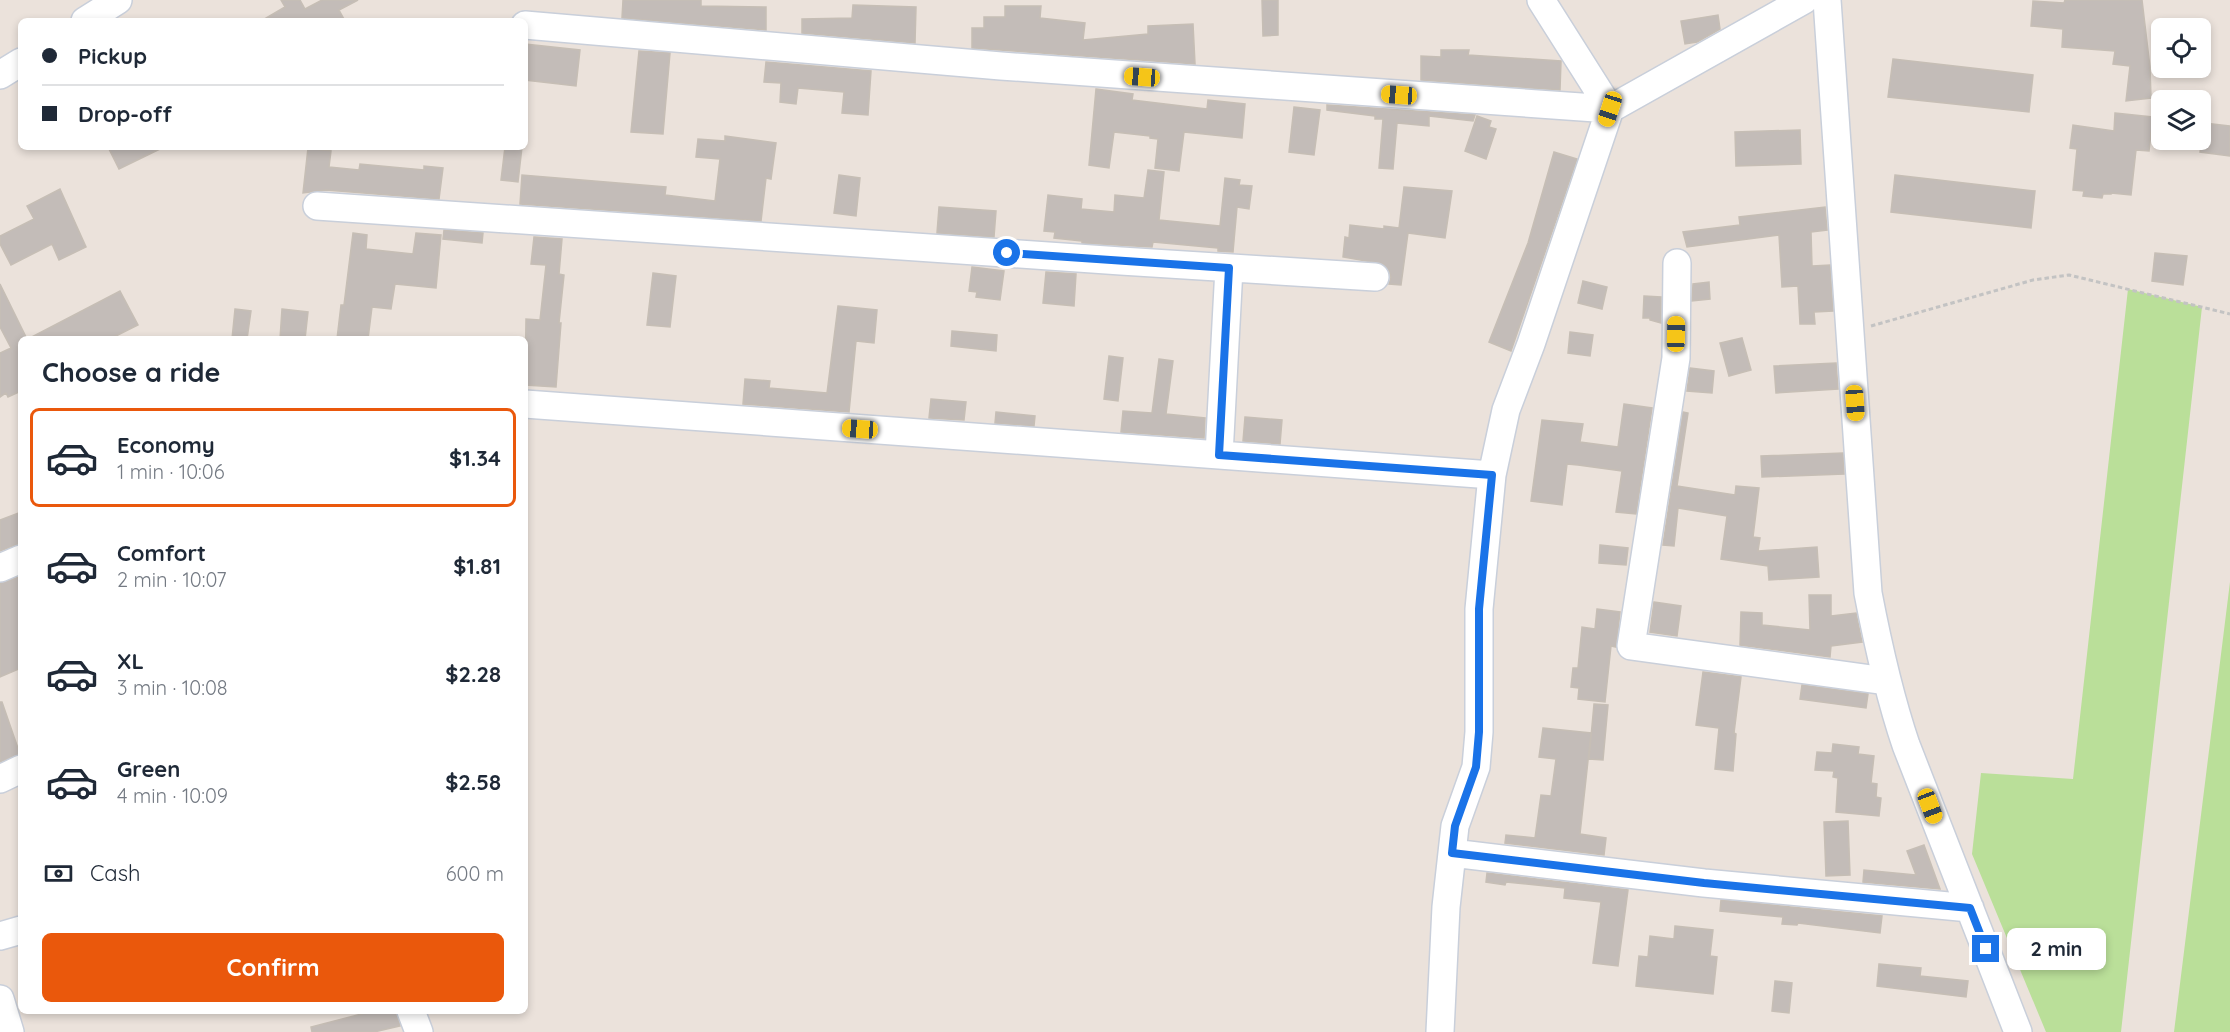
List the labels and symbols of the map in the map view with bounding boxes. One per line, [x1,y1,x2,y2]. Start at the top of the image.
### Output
car [1123,67,1161,87]
car [1380,85,1418,105]
car [1596,89,1624,129]
route start [993,239,1020,266]
car [1667,316,1685,352]
car [1845,384,1865,422]
car [841,419,879,439]
car [1915,786,1945,826]
callout: 2 min [2007,928,2106,970]
route end [1972,935,1999,962]

